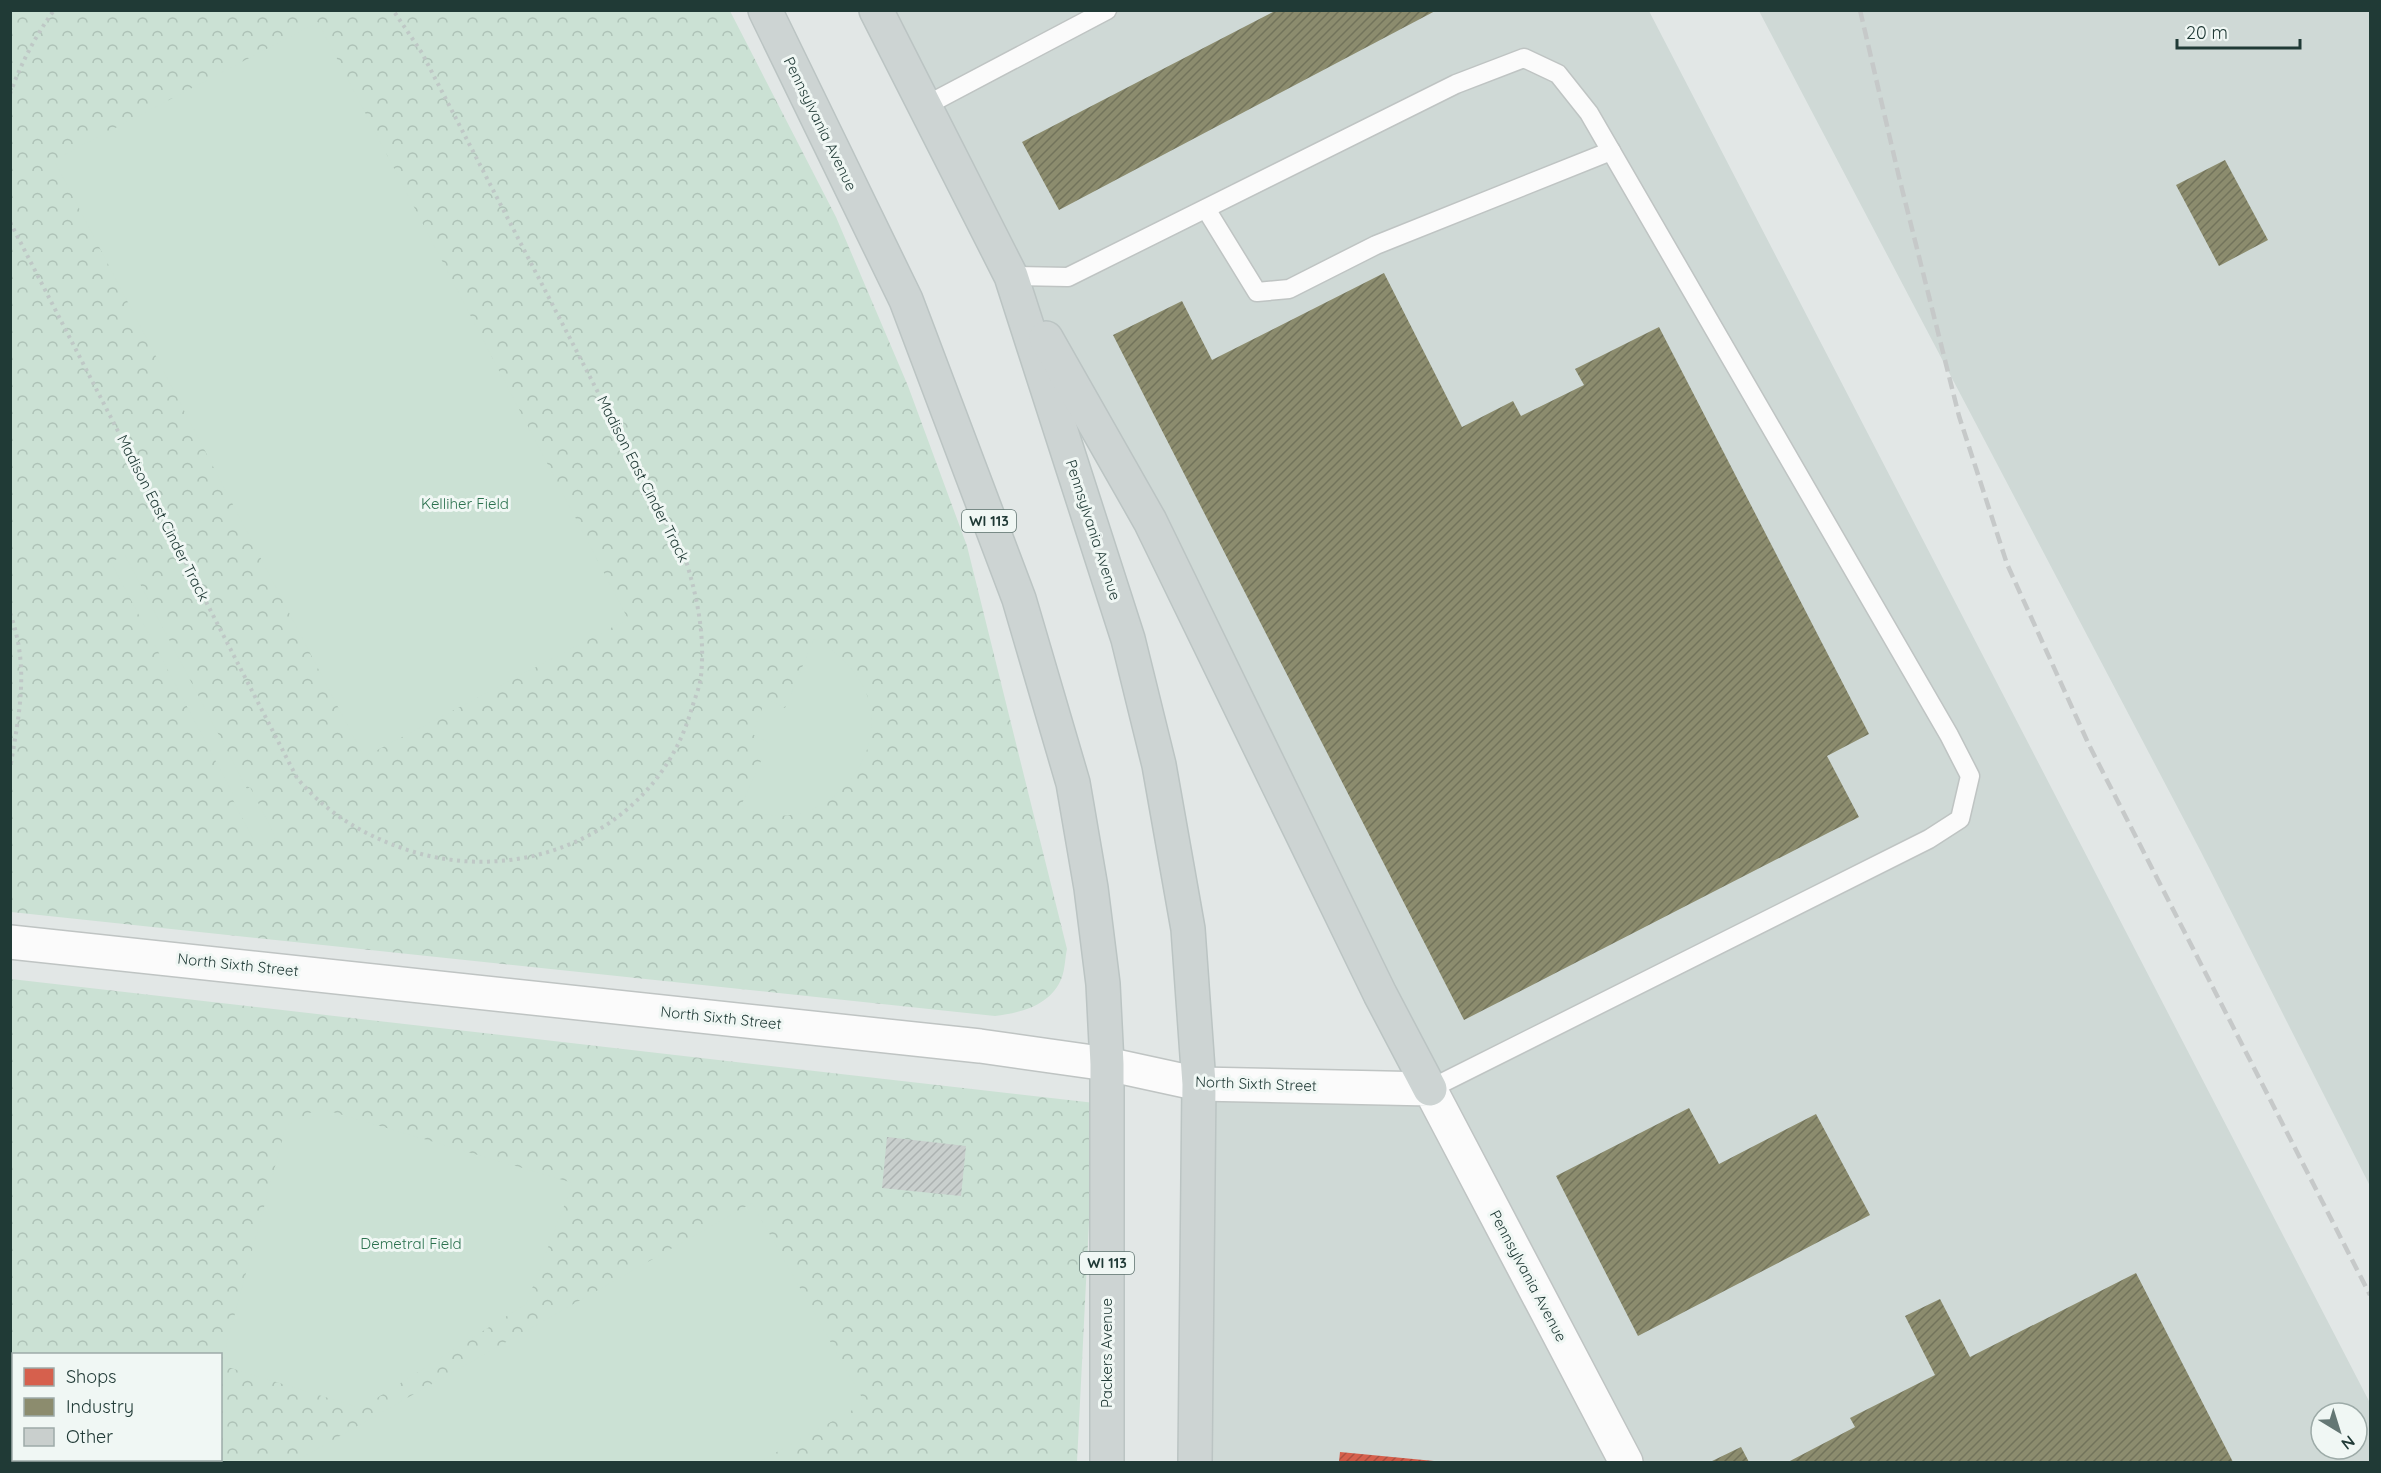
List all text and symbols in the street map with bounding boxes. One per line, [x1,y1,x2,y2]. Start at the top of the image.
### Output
scale bar [2177,12,2300,50]
text: 20 m [2186,21,2228,44]
street label: Pennsylvania Avenue [780,54,861,194]
street label: Madison East Cinder Track [593,392,694,565]
street label: Madison East Cinder Track [113,431,214,604]
street label: Pennsylvania Avenue [1062,457,1125,602]
park label: Kelliher Field [421,494,509,513]
road number: WI 113 [962,510,1016,532]
street label: North Sixth Street [176,949,300,980]
street label: North Sixth Street [659,1002,783,1033]
street label: North Sixth Street [1195,1072,1317,1095]
street label: Pennsylvania Avenue [1486,1207,1571,1345]
park label: Demetral Field [360,1234,462,1253]
road number: WI 113 [1080,1252,1134,1274]
street label: Packers Avenue [1097,1298,1116,1408]
legend [12,1353,222,1461]
text: Shops [66,1365,117,1388]
text: Industry [66,1395,134,1418]
north arrow [2309,1401,2369,1461]
text: Other [66,1425,113,1448]
text: N [2337,1431,2359,1454]

